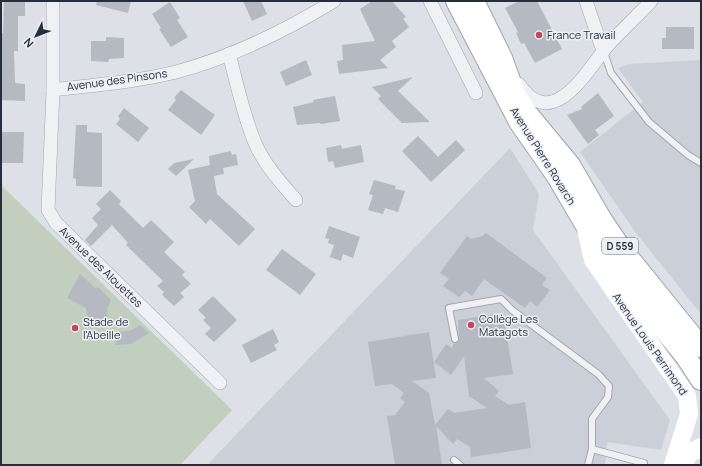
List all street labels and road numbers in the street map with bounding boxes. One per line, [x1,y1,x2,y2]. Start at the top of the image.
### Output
street label: Avenue des Pinsons [66,65,168,94]
street label: Avenue Pierre Rovarch [507,104,580,208]
street label: Avenue des Alouettes [57,223,146,310]
road number: D 559 [602,238,638,254]
street label: Avenue Louis Perrimond [609,290,691,398]

